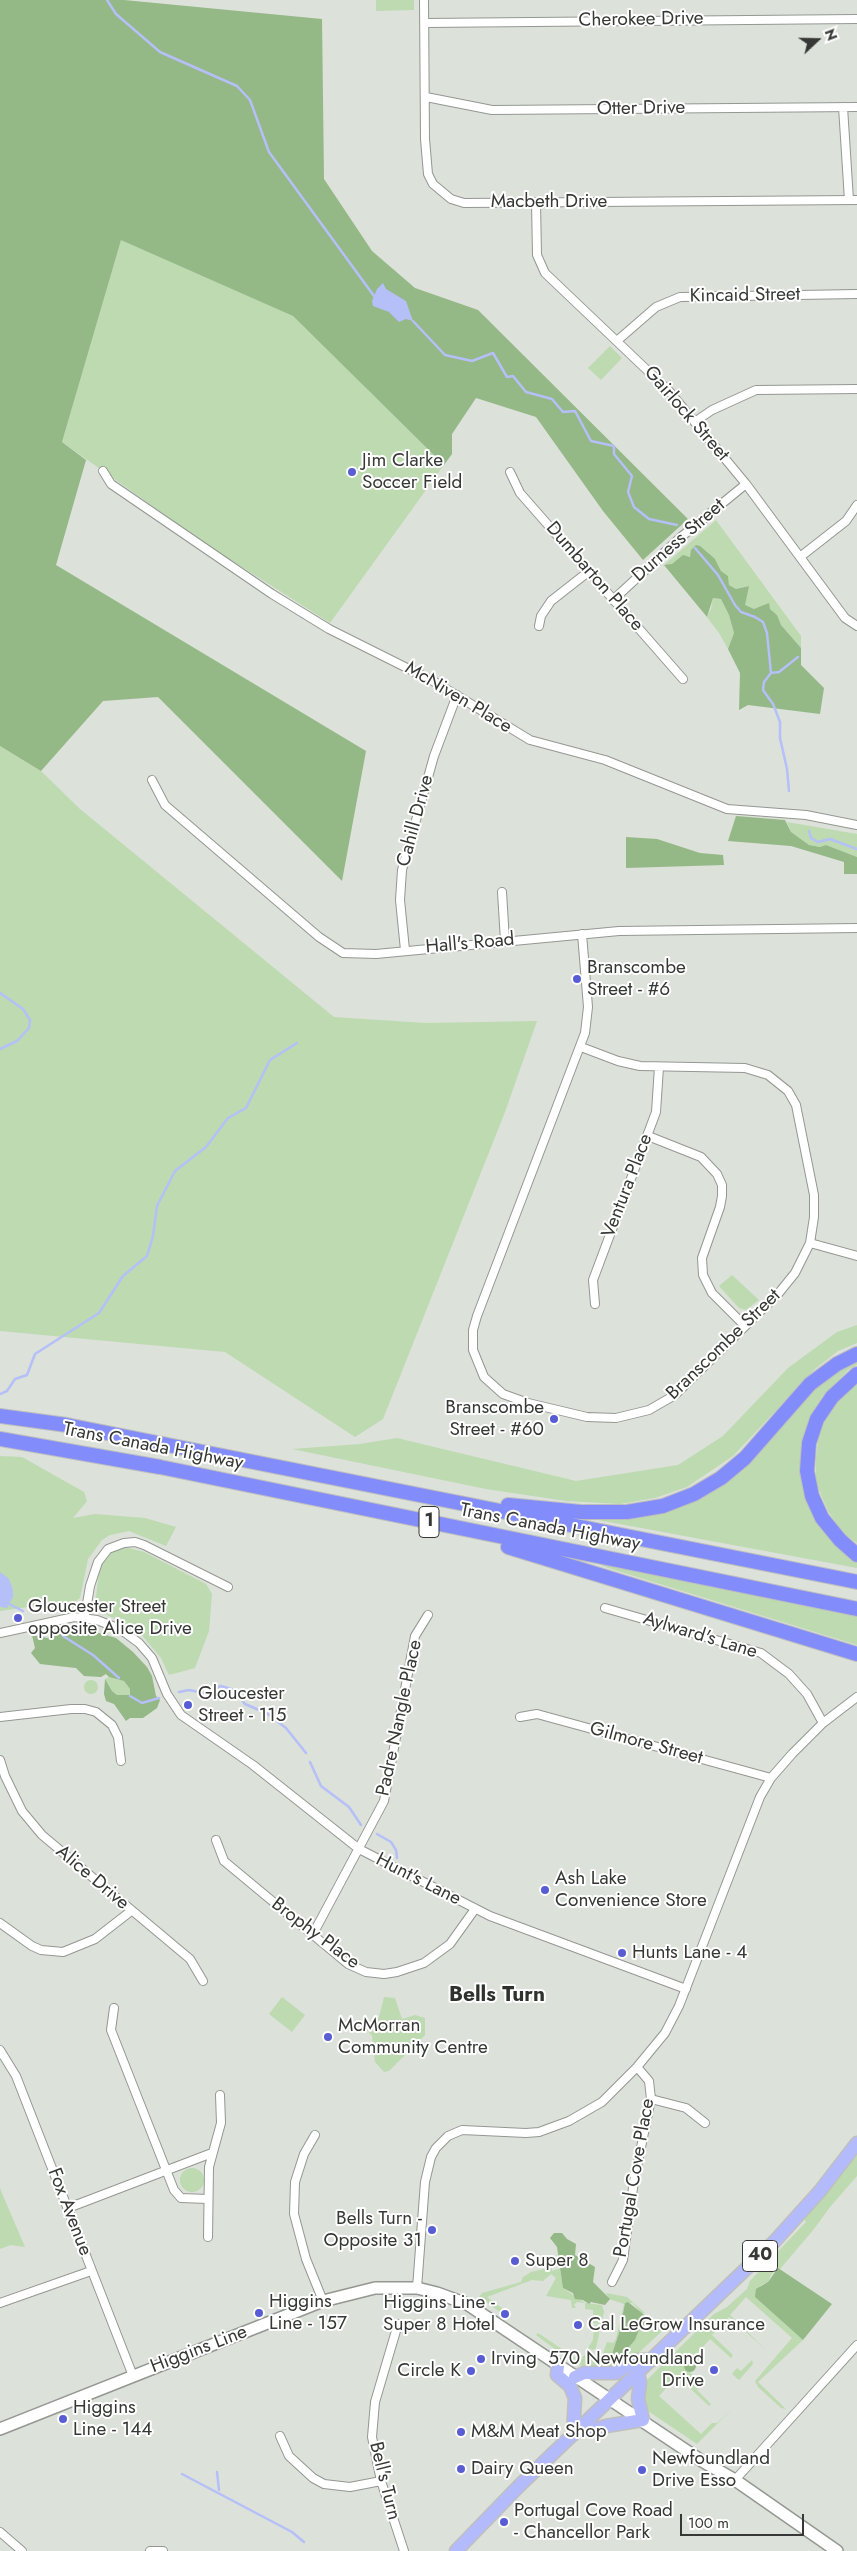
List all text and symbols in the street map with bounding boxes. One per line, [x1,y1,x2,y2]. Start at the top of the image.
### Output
street label: Cherokee Drive [578,8,704,32]
north arrow [792,15,842,65]
text: N [820,26,842,43]
street label: Otter Drive [597,97,685,121]
street label: Macbeth Drive [491,191,607,213]
street label: Kincaid Street [689,284,801,308]
street label: Gairlock Street [639,362,733,466]
place label: Jim Clarke Soccer Field [362,450,462,494]
marker: Jim Clarke Soccer Field [346,466,358,478]
street label: Durness Street [628,495,730,587]
street label: Dumbarton Place [540,518,648,636]
street label: McNiven Place [401,657,515,739]
street label: Cahill Drive [393,773,439,869]
street label: Hall's Road [425,929,515,959]
place label: Branscombe Street - #6 [587,957,686,1001]
marker: Branscombe Street - #6 [571,973,583,985]
street label: Ventura Place [598,1131,658,1241]
street label: Branscombe Street [662,1285,786,1405]
place label: Branscombe Street - #60 [445,1397,544,1441]
marker: Branscombe Street - #60 [548,1413,560,1425]
street label: Trans Canada Highway [61,1418,245,1476]
street label: Trans Canada Highway [458,1499,642,1557]
road number: 1 [419,1506,439,1538]
place label: Gloucester Street opposite Alice Drive [28,1596,192,1640]
street label: Aylward's Lane [640,1608,760,1664]
marker: Gloucester Street opposite Alice Drive [12,1612,24,1624]
street label: Padre Nangle Place [372,1638,428,1798]
place label: Gloucester Street - 115 [198,1683,287,1727]
marker: Gloucester Street - 115 [182,1699,194,1711]
street label: Gilmore Street [587,1718,705,1770]
street label: Alice Drive [51,1841,133,1915]
street label: Hunt's Lane [372,1849,464,1911]
place label: Ash Lake Convenience Store [555,1868,707,1912]
marker: Ash Lake Convenience Store [539,1884,551,1896]
street label: Brophy Place [266,1893,364,1975]
place label: Hunts Lane - 4 [632,1942,747,1964]
marker: Hunts Lane - 4 [616,1947,628,1959]
district label: Bells Turn [449,1983,545,2009]
place label: McMorran Community Centre [338,2015,488,2059]
marker: McMorran Community Centre [322,2031,334,2043]
street label: Portugal Cove Place [610,2097,660,2259]
street label: Fox Avenue [42,2165,96,2259]
place label: Bells Turn - Opposite 31 [323,2208,422,2252]
marker: Bells Turn - Opposite 31 [426,2224,438,2236]
road number: 40 [742,2240,778,2272]
place label: Super 8 [525,2250,589,2272]
marker: Super 8 [509,2255,521,2267]
place label: Higgins Line - 157 [269,2291,347,2335]
place label: Higgins Line - Super 8 Hotel [383,2292,495,2336]
marker: Higgins Line - 157 [253,2307,265,2319]
marker: Higgins Line - Super 8 Hotel [499,2308,511,2320]
place label: Cal LeGrow Insurance [588,2314,765,2336]
marker: Cal LeGrow Insurance [572,2319,584,2331]
street label: Higgins Line [147,2321,251,2379]
place label: Irving [491,2348,537,2370]
place label: 570 Newfoundland Drive [548,2348,704,2392]
marker: Irving [475,2353,487,2365]
place label: Circle K [397,2360,461,2382]
marker: 570 Newfoundland Drive [708,2364,720,2376]
marker: Circle K [465,2365,477,2377]
place label: Higgins Line - 144 [73,2397,152,2441]
marker: Higgins Line - 144 [57,2413,69,2425]
place label: M&M Meat Shop [471,2421,606,2443]
marker: M&M Meat Shop [455,2426,467,2438]
street label: Bell's Turn [363,2440,405,2522]
place label: Newfoundland Drive Esso [652,2448,770,2492]
place label: Dairy Queen [471,2458,574,2480]
marker: Dairy Queen [455,2463,467,2475]
marker: Newfoundland Drive Esso [636,2464,648,2476]
place label: Portugal Cove Road - Chancellor Park [514,2500,673,2544]
scale bar [682,2504,806,2536]
text: 100 m [688,2512,729,2534]
marker: Portugal Cove Road - Chancellor Park [498,2516,510,2528]

